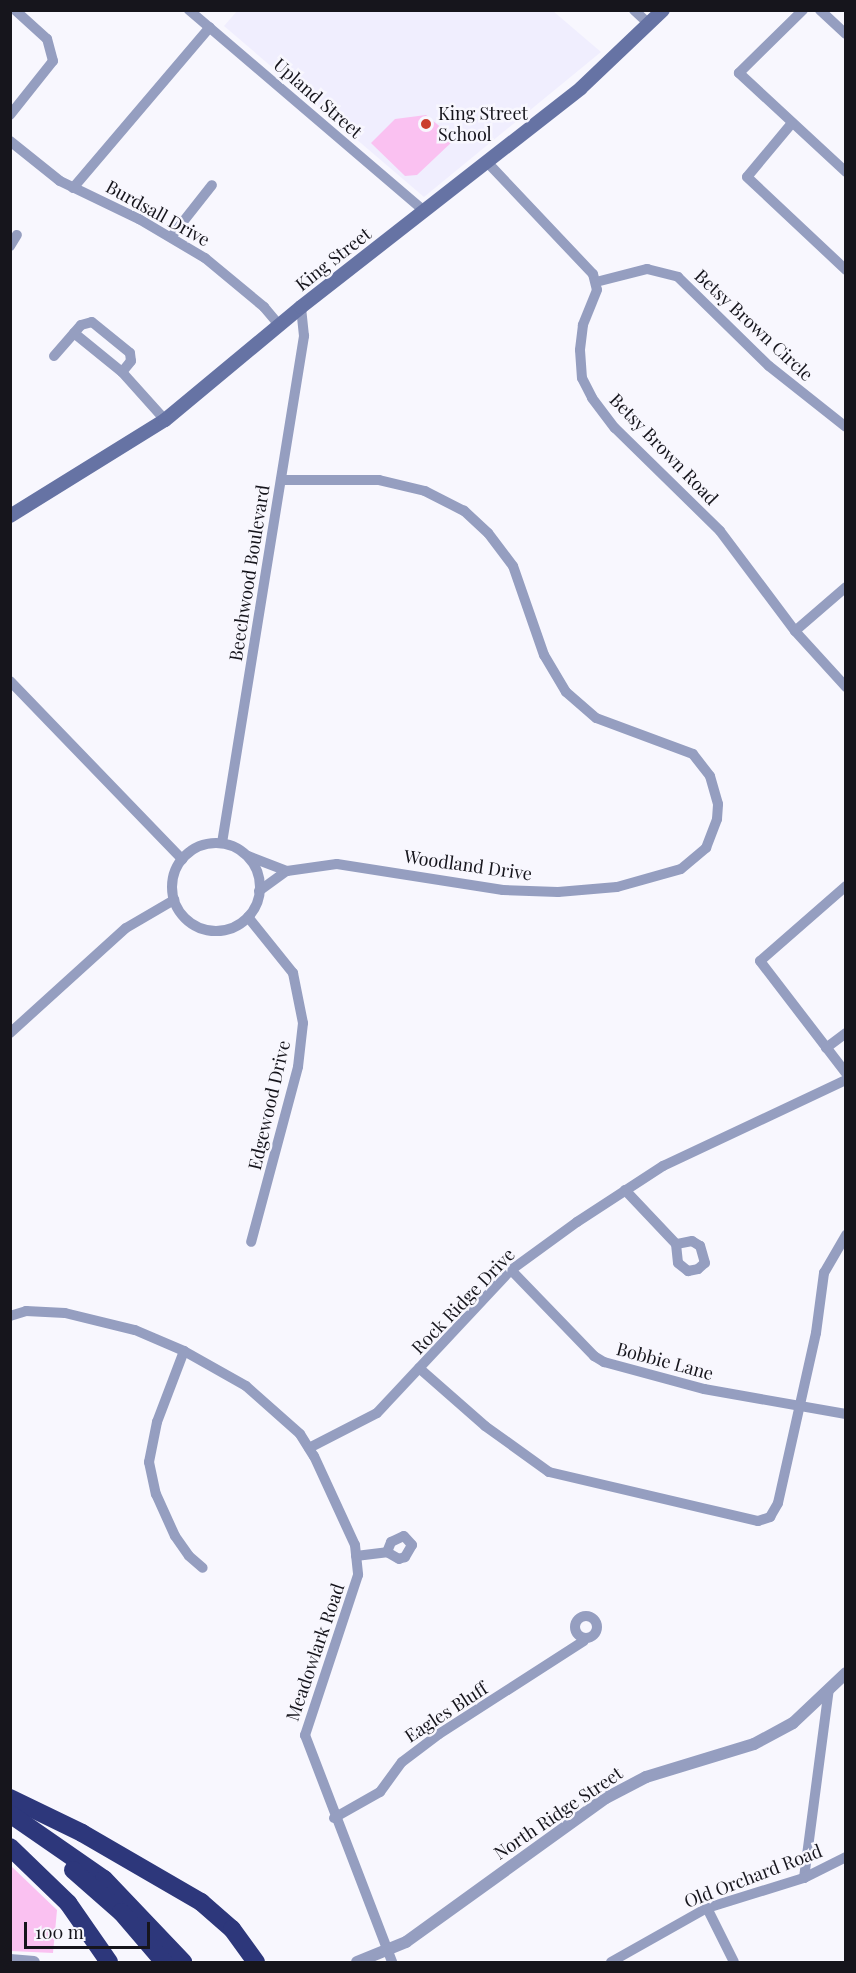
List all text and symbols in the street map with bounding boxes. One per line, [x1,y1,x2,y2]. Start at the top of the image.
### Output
street label: Upland Street [269,54,367,142]
place label: King Street School [438,103,528,146]
marker: King Street School [419,117,433,131]
street label: Burdsall Drive [102,176,214,250]
street label: King Street [291,223,375,295]
street label: Betsy Brown Circle [690,265,818,385]
street label: Betsy Brown Road [605,389,723,509]
street label: Beechwood Boulevard [224,483,274,663]
street label: Woodland Drive [403,845,533,885]
street label: Edgewood Drive [244,1038,294,1172]
street label: Rock Ridge Drive [407,1243,519,1359]
street label: Bobbie Lane [614,1338,716,1384]
street label: Meadowlark Road [281,1580,349,1724]
street label: Eagles Bluff [401,1677,491,1747]
street label: North Ridge Street [490,1762,626,1864]
street label: Old Orchard Road [681,1840,825,1912]
scale bar [27,1910,153,1948]
text: 100 m [35,1920,84,1944]

